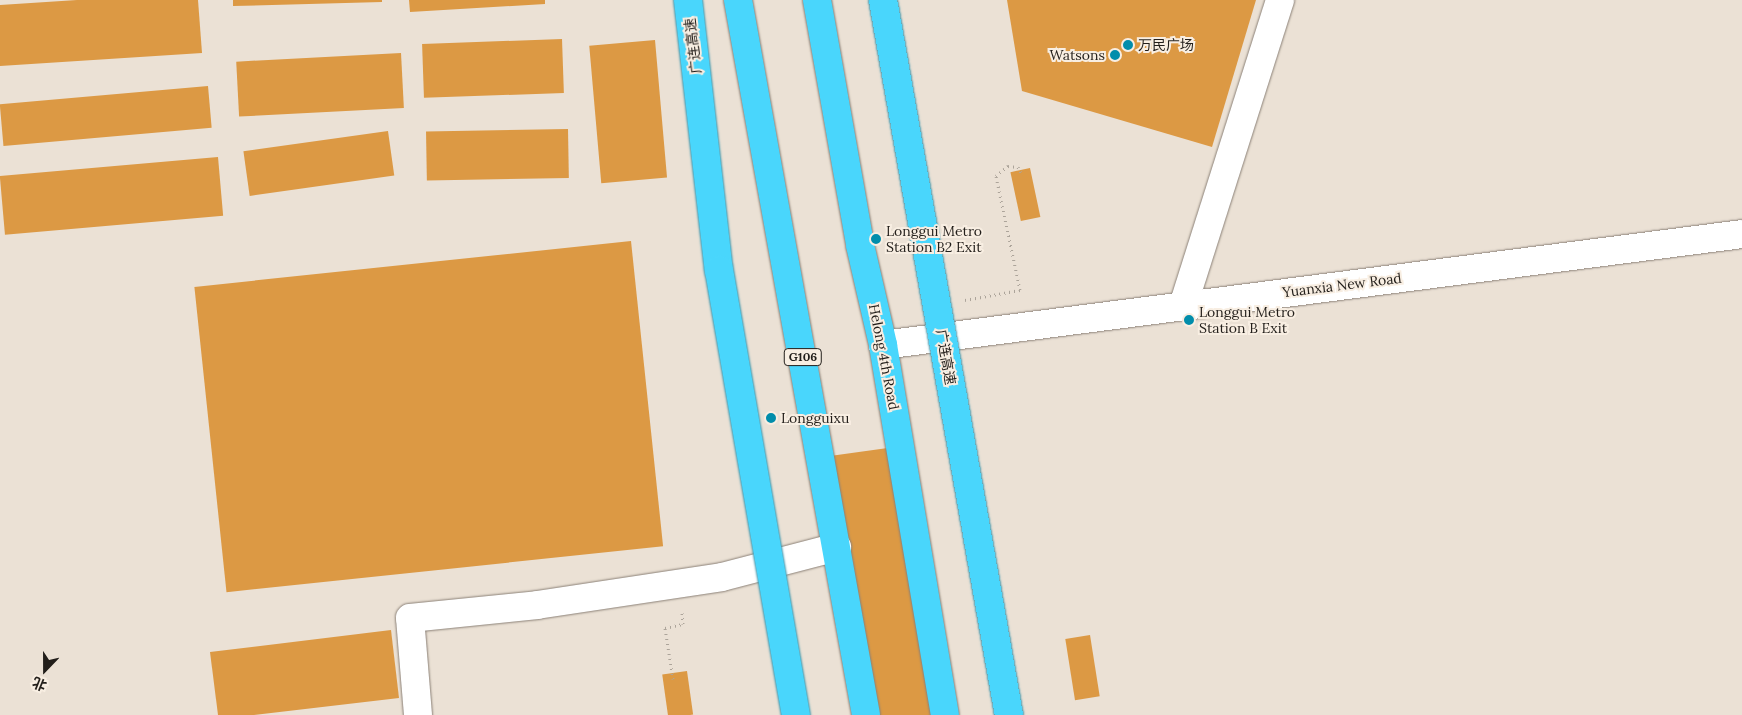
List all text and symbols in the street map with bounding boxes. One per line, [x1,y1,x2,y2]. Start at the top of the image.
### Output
street label: 广连高速 [681,17,705,75]
place label: 万民广场 [1138,37,1194,53]
marker: 万民广场 [1122,39,1134,51]
place label: Watsons [1049,47,1105,63]
marker: Watsons [1109,49,1121,61]
place label: Longgui Metro Station B2 Exit [886,223,982,256]
marker: Longgui Metro Station B2 Exit [870,233,882,245]
street label: Yuanxia New Road [1281,269,1403,301]
street label: Helong 4th Road [865,303,903,411]
place label: Longgui Metro Station B Exit [1199,304,1295,336]
marker: Longgui Metro Station B Exit [1183,314,1195,326]
street label: 广连高速 [933,328,959,386]
road number: G106 [783,348,823,367]
place label: Longguixu [781,410,849,426]
marker: Longguixu [765,412,777,424]
north arrow [20,645,70,695]
text: 北 [30,673,49,695]

